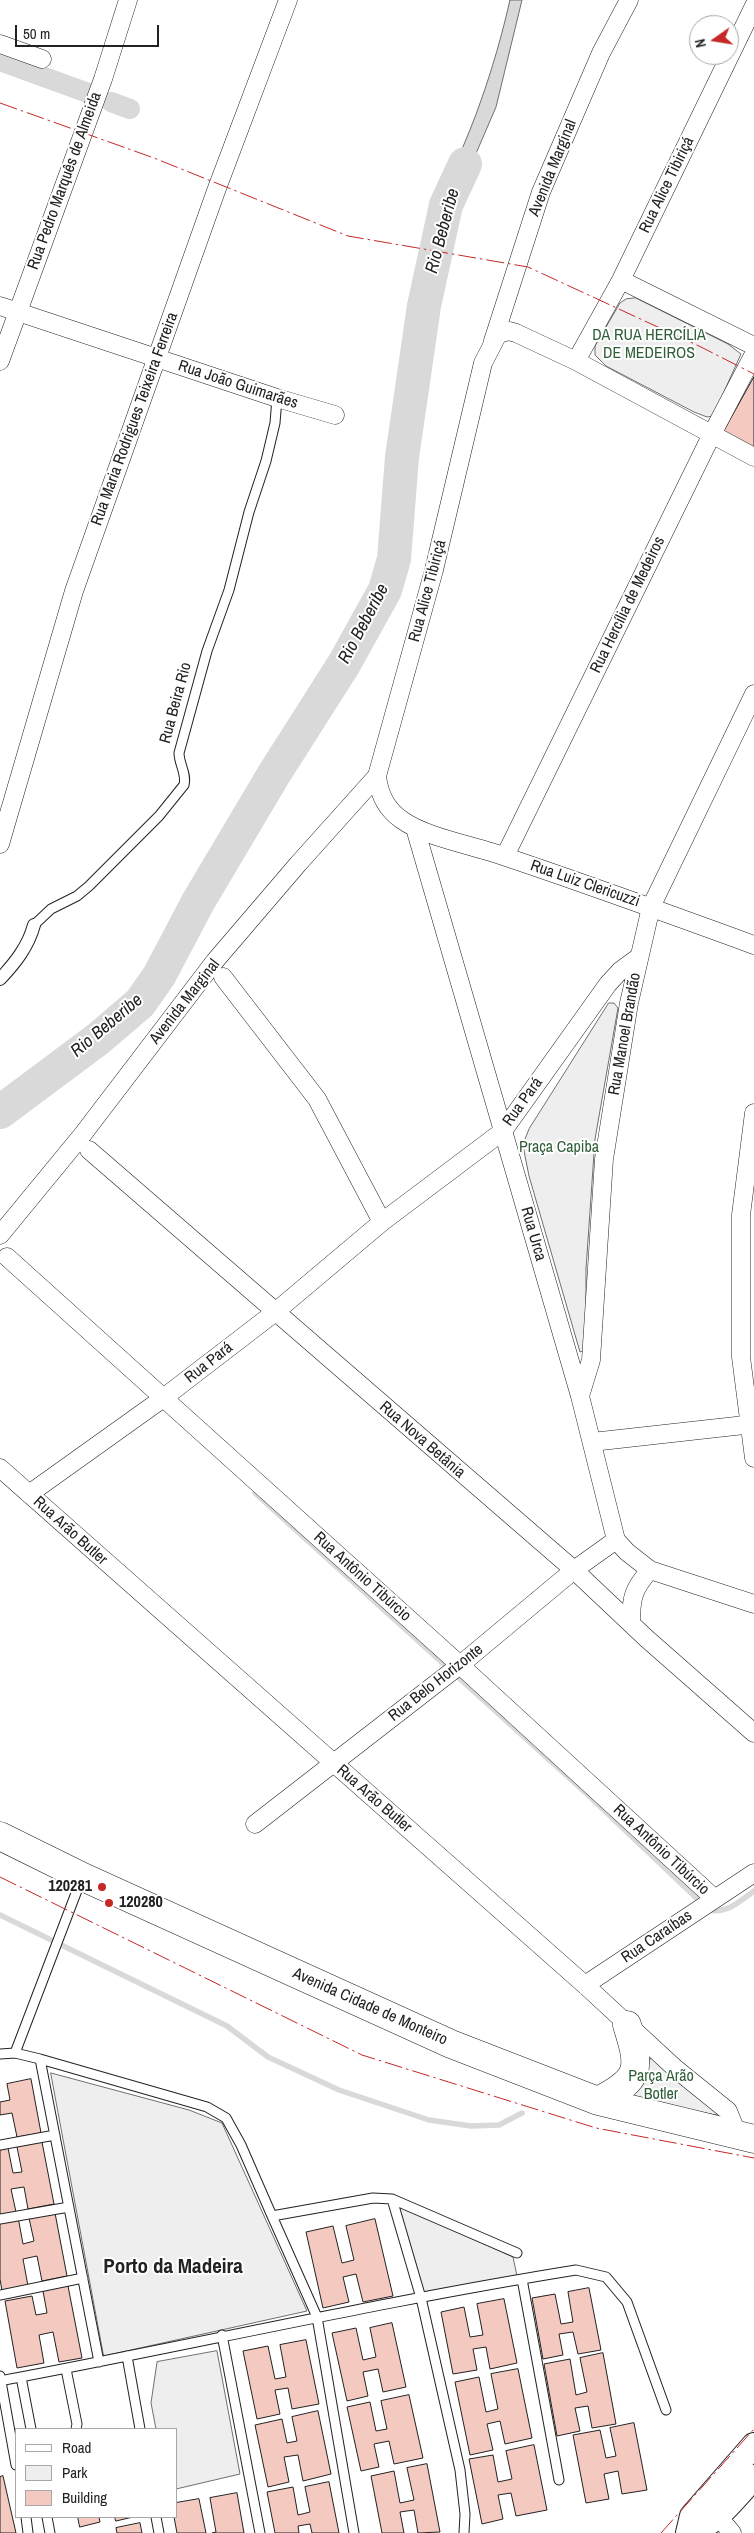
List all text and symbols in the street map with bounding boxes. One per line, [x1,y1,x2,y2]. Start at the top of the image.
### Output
scale bar [18,15,161,47]
north arrow [689,15,739,65]
text: 50 m [23,23,50,44]
text: N [691,37,710,49]
street label: Rua Pedro Marquês de Almeida [24,90,106,272]
street label: Avenida Marginal [525,117,581,219]
street label: Rua Alice Tibiriçá [635,134,699,236]
water label: Rio Beberibe [421,186,465,276]
street label: Rua Maria Rodrigues Teixeira Ferreira [87,310,183,528]
park label: DA RUA HERCÍLIA DE MEDEIROS [592,326,706,364]
street label: Rua João Guimarães [176,357,300,413]
street label: Rua Hercília de Medeiros [587,534,669,676]
street label: Rua Alice Tibiriçá [405,538,451,644]
water label: Rio Beberibe [334,581,394,667]
street label: Rua Beira Rio [156,660,196,746]
street label: Rua Luiz Clericuzzi [528,856,642,912]
street label: Avenida Marginal [146,956,224,1048]
street label: Rua Manoel Brandão [605,971,645,1097]
water label: Rio Beberibe [67,990,147,1062]
street label: Rua Pará [499,1074,547,1130]
park label: Praça Capiba [519,1138,599,1158]
street label: Rua Urca [516,1205,550,1263]
street label: Rua Pará [181,1338,237,1388]
street label: Rua Nova Betânia [375,1398,469,1482]
street label: Rua Arão Butler [29,1493,111,1569]
street label: Rua Antônio Tibúrcio [309,1528,415,1626]
street label: Rua Belo Horizonte [385,1640,487,1726]
street label: Rua Arão Butler [332,1761,416,1837]
street label: Rua Antônio Tibúrcio [609,1801,713,1899]
place label: 120281 [48,1877,92,1897]
marker: 120281 [96,1881,108,1893]
place label: 120280 [119,1893,163,1913]
marker: 120280 [103,1897,115,1909]
street label: Rua Caraíbas [618,1906,696,1968]
street label: Avenida Cidade de Monteiro [290,1964,450,2050]
park label: Parça Arão Botler [628,2067,694,2105]
district label: Porto da Madeira [103,2254,243,2280]
legend [15,2428,178,2518]
text: Road [62,2437,91,2458]
text: Park [62,2462,87,2483]
text: Building [62,2487,107,2508]

